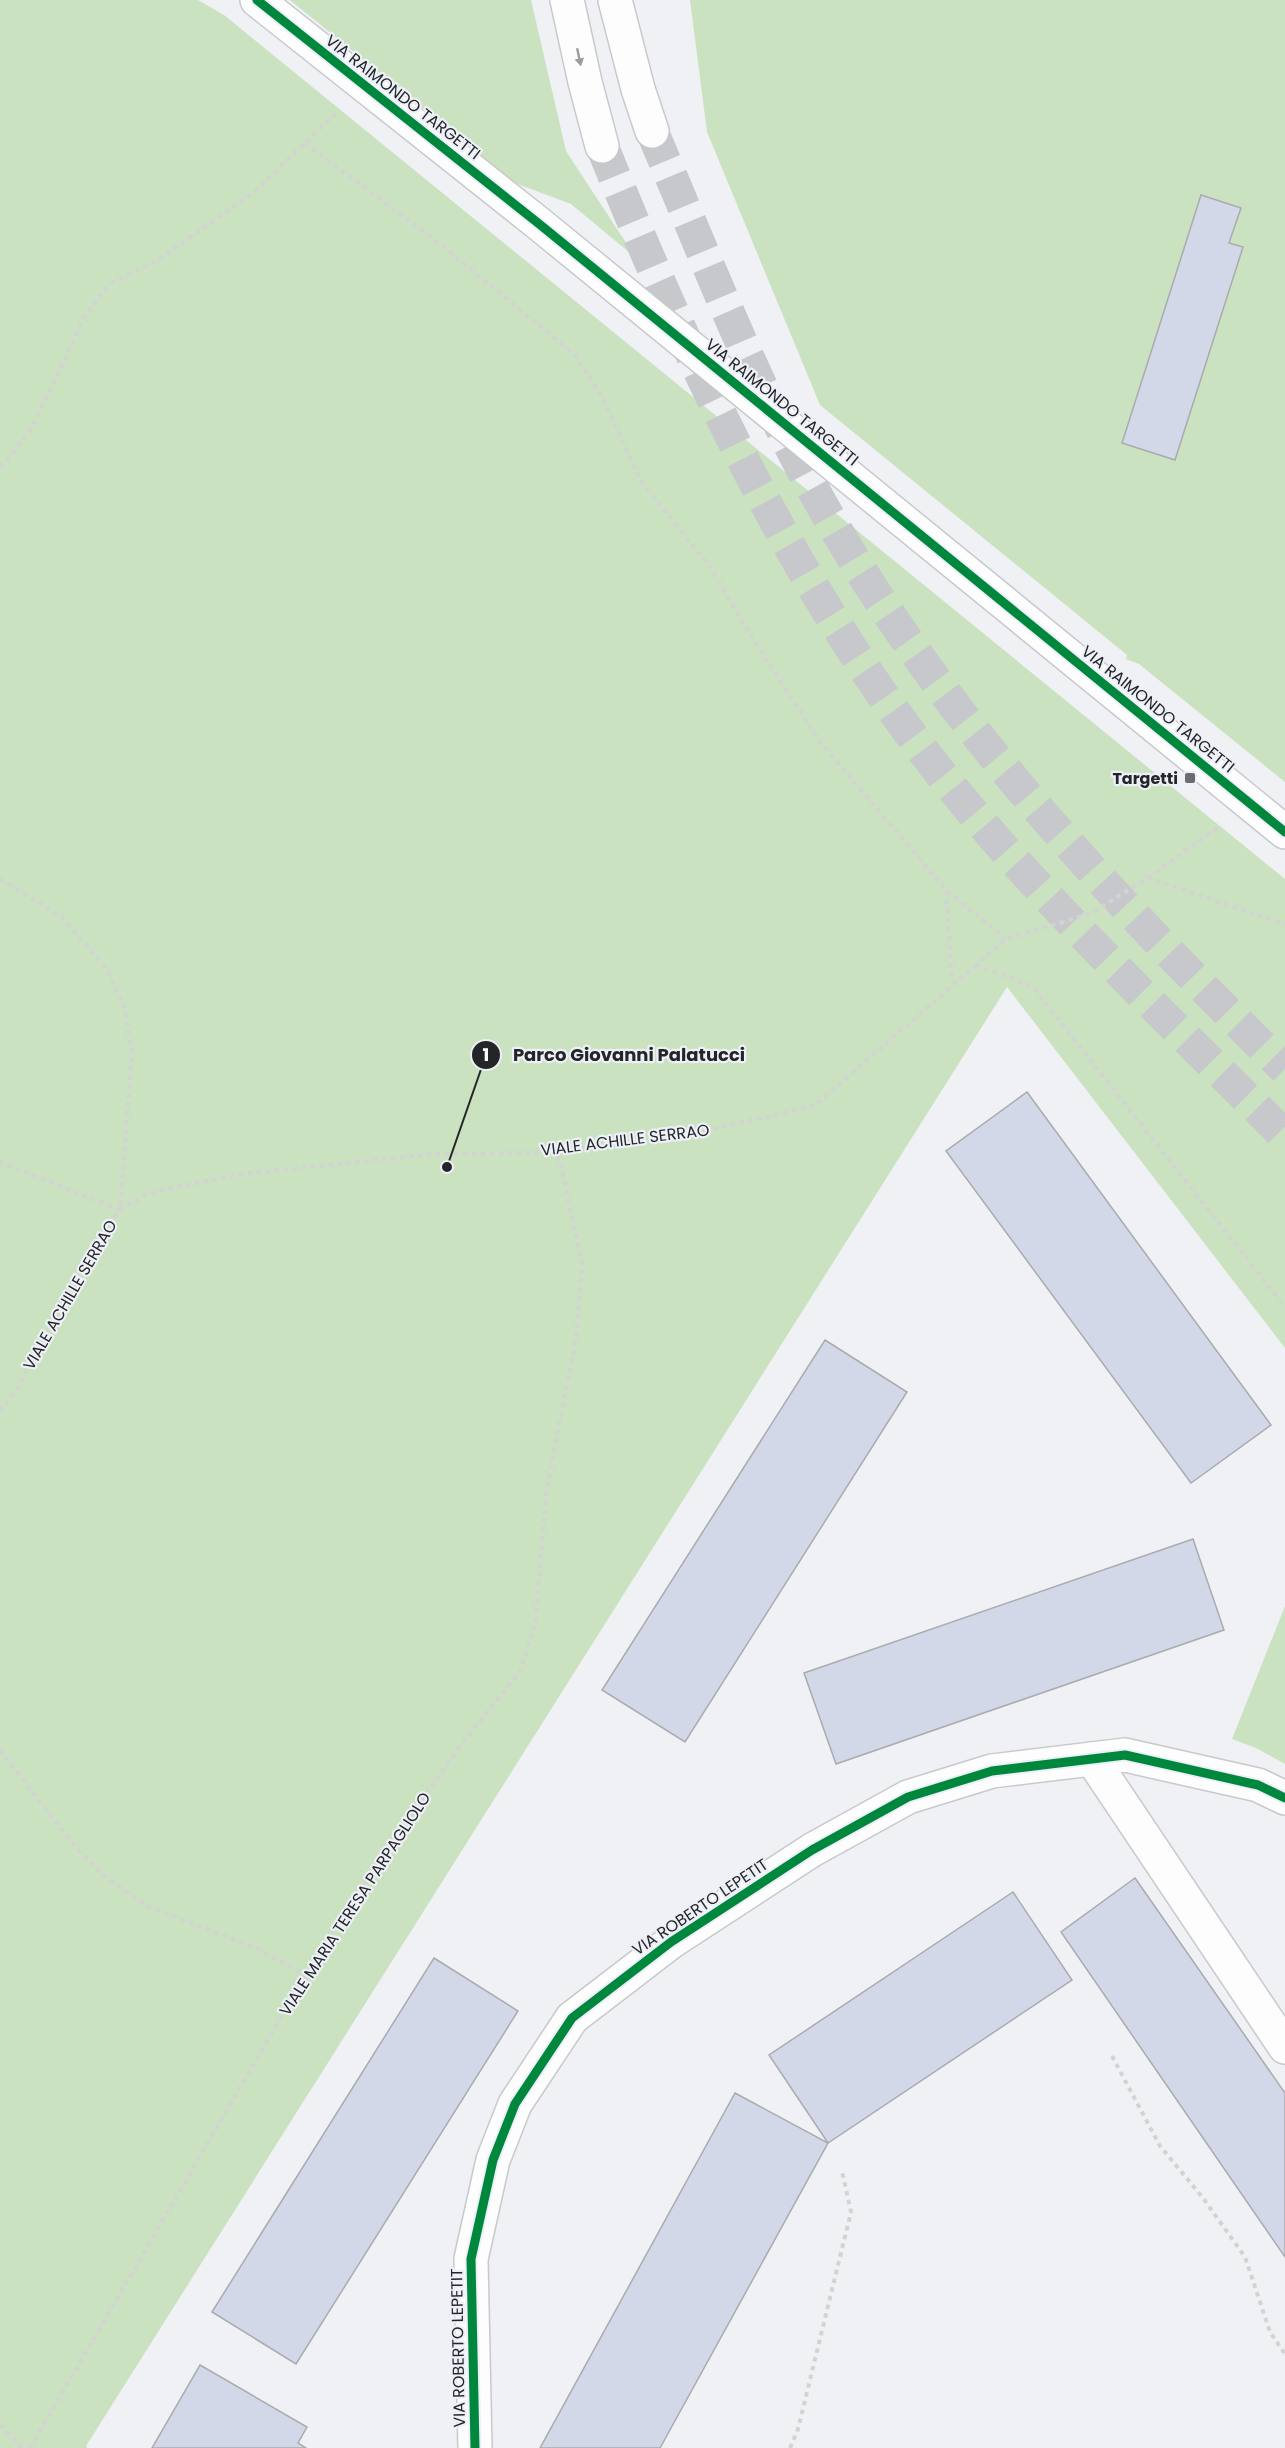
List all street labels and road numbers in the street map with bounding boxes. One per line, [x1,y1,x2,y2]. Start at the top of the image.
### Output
street label: VIA RAIMONDO TARGETTI [321,29,485,165]
street label: VIA RAIMONDO TARGETTI [701,333,863,471]
street label: VIA RAIMONDO TARGETTI [1077,640,1239,778]
street label: VIALE ACHILLE SERRAO [539,1118,711,1162]
street label: VIALE ACHILLE SERRAO [18,1216,122,1374]
street label: VIALE MARIA TERESA PARPAGLIOLO [274,1788,436,2020]
street label: VIA ROBERTO LEPETIT [628,1853,773,1961]
street label: VIA ROBERTO LEPETIT [445,2268,471,2428]

